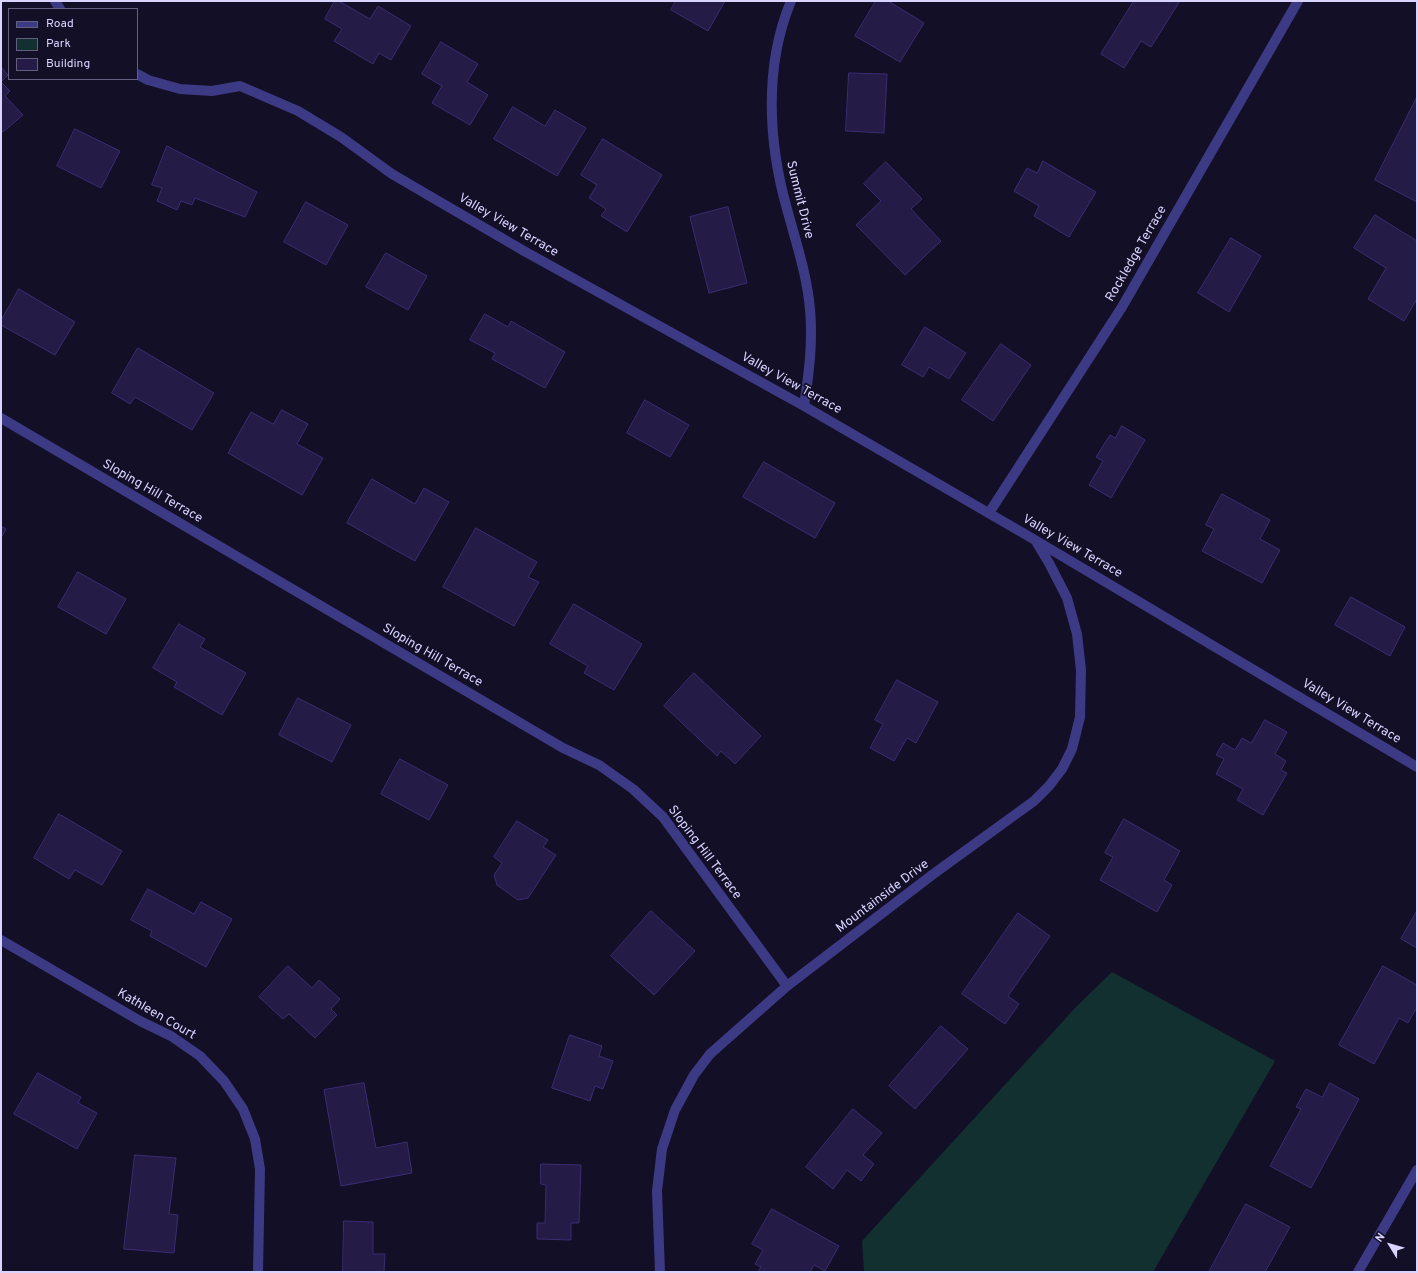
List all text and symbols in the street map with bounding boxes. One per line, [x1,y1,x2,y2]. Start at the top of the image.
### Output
legend [8,8,138,80]
text: Road [46,16,74,32]
text: Park [46,36,71,52]
text: Building [46,56,90,72]
street label: Summit Drive [782,160,816,240]
street label: Valley View Terrace [455,191,561,261]
street label: Rockledge Terrace [1103,203,1171,305]
street label: Valley View Terrace [738,350,844,418]
street label: Sloping Hill Terrace [99,457,205,527]
street label: Valley View Terrace [1019,512,1125,582]
street label: Sloping Hill Terrace [379,621,485,691]
street label: Valley View Terrace [1299,676,1403,748]
street label: Sloping Hill Terrace [664,803,744,903]
street label: Mountainside Drive [834,857,932,937]
street label: Kathleen Court [114,986,198,1044]
north arrow [1370,1225,1410,1265]
text: N [1372,1230,1388,1245]

